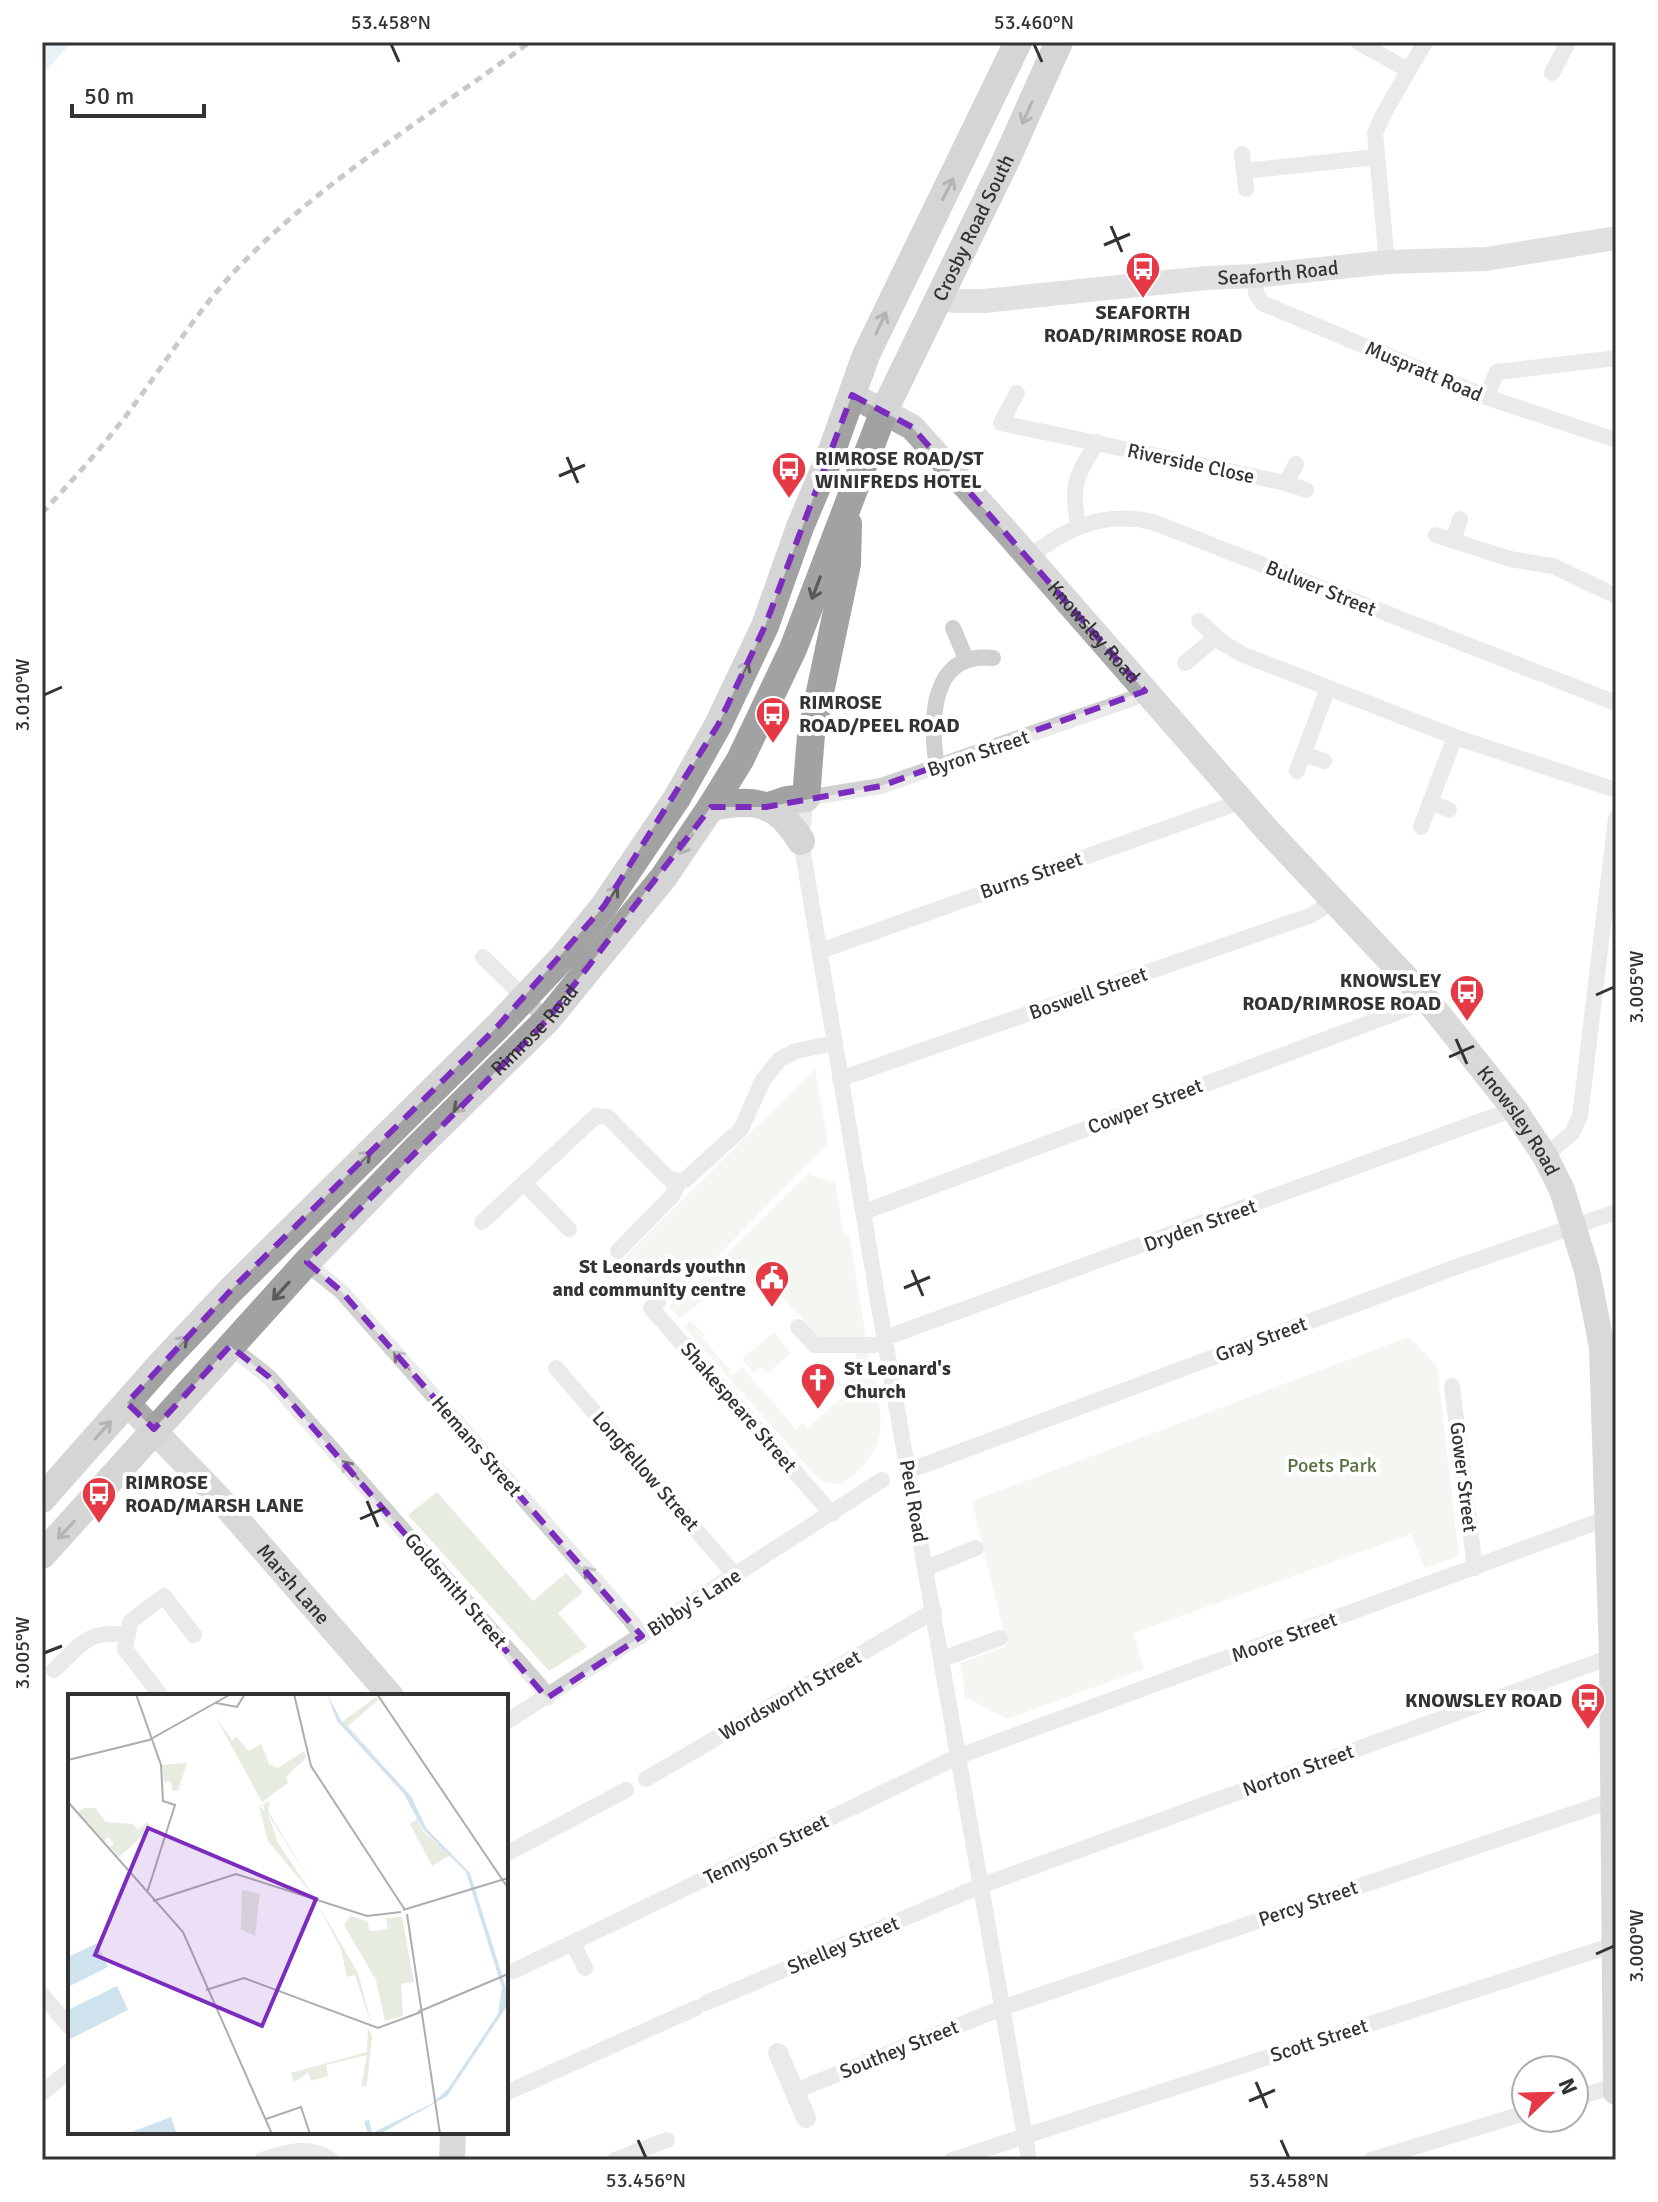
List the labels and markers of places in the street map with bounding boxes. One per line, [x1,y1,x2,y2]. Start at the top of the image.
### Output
bus stop icon: SEAFORTH ROAD/RIMROSE ROAD [1124,250,1162,300]
place label: SEAFORTH ROAD/RIMROSE ROAD [1044,300,1242,348]
place label: RIMROSE ROAD/ST WINIFREDS HOTEL [815,446,984,494]
bus stop icon: RIMROSE ROAD/ST WINIFREDS HOTEL [770,450,808,500]
place label: RIMROSE ROAD/PEEL ROAD [799,690,960,738]
bus stop icon: RIMROSE ROAD/PEEL ROAD [754,695,792,745]
place label: KNOWSLEY ROAD/RIMROSE ROAD [1242,968,1441,1016]
bus stop icon: KNOWSLEY ROAD/RIMROSE ROAD [1448,973,1486,1023]
place label: St Leonards youthn and community centre [552,1254,746,1302]
public building icon: St Leonards youthn and community centre [753,1259,791,1309]
place label: St Leonard's Church [844,1356,951,1404]
church icon: St Leonard's Church [799,1361,837,1411]
place label: RIMROSE ROAD/MARSH LANE [125,1470,304,1518]
bus stop icon: RIMROSE ROAD/MARSH LANE [80,1475,118,1525]
bus stop icon: KNOWSLEY ROAD [1569,1681,1607,1731]
place label: KNOWSLEY ROAD [1405,1688,1562,1713]

